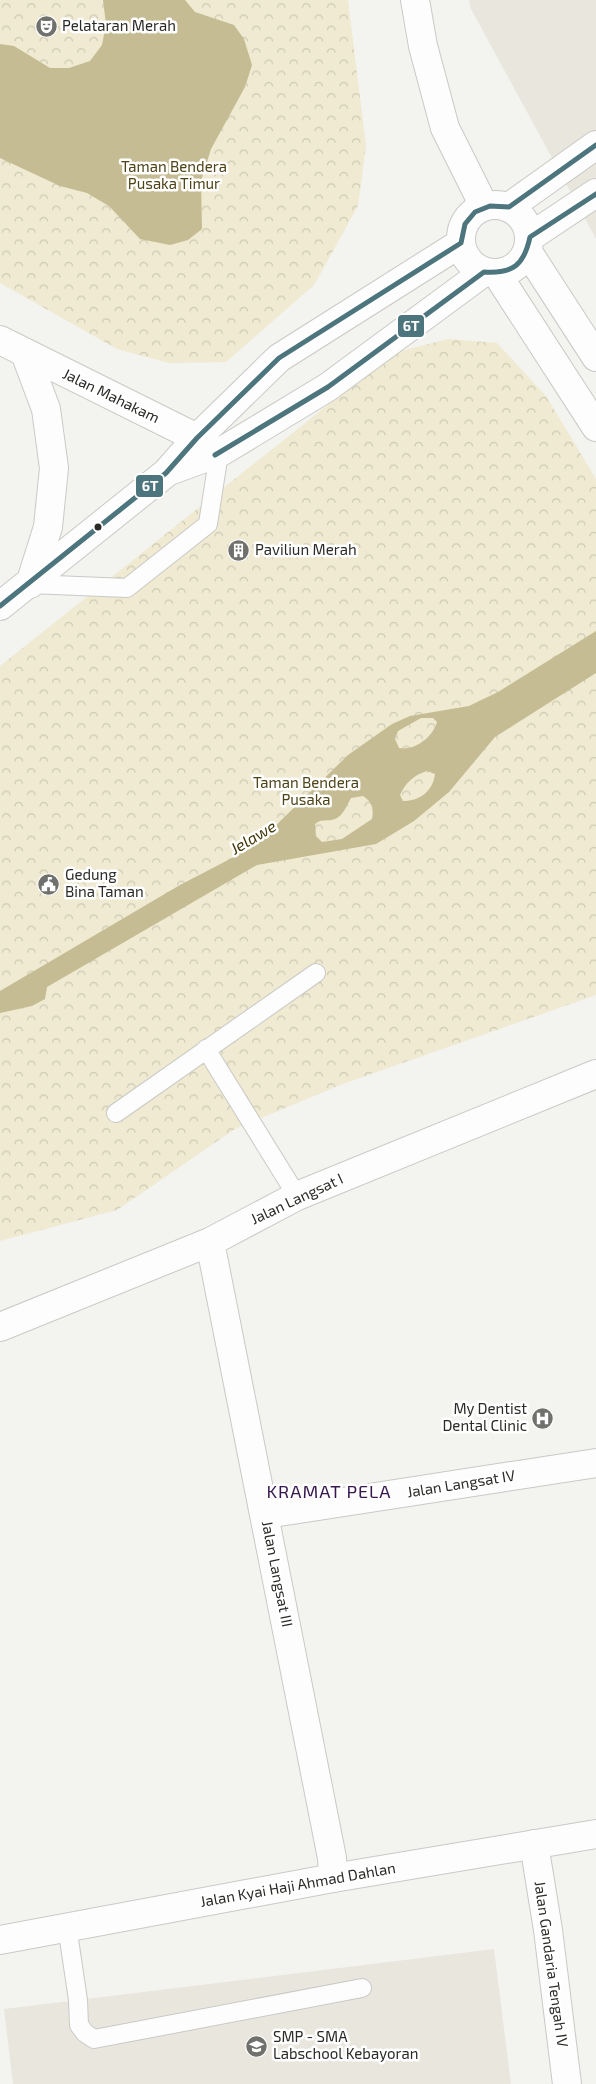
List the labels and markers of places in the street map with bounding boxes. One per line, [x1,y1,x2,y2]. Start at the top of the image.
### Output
theatre icon: Pelataran Merah [34,14,58,38]
place label: Pelataran Merah [62,16,176,34]
unlabelled marker [93,522,103,532]
building icon: Paviliun Merah [227,538,251,562]
place label: Paviliun Merah [255,540,357,558]
place label: Gedung Bina Taman [65,865,144,900]
public building icon: Gedung Bina Taman [37,872,61,896]
place label: My Dentist Dental Clinic [442,1399,527,1434]
hospital icon: My Dentist Dental Clinic [531,1406,555,1430]
place label: SMP - SMA Labschool Kebayoran [273,2027,418,2062]
school or university icon: SMP - SMA Labschool Kebayoran [245,2034,269,2058]

